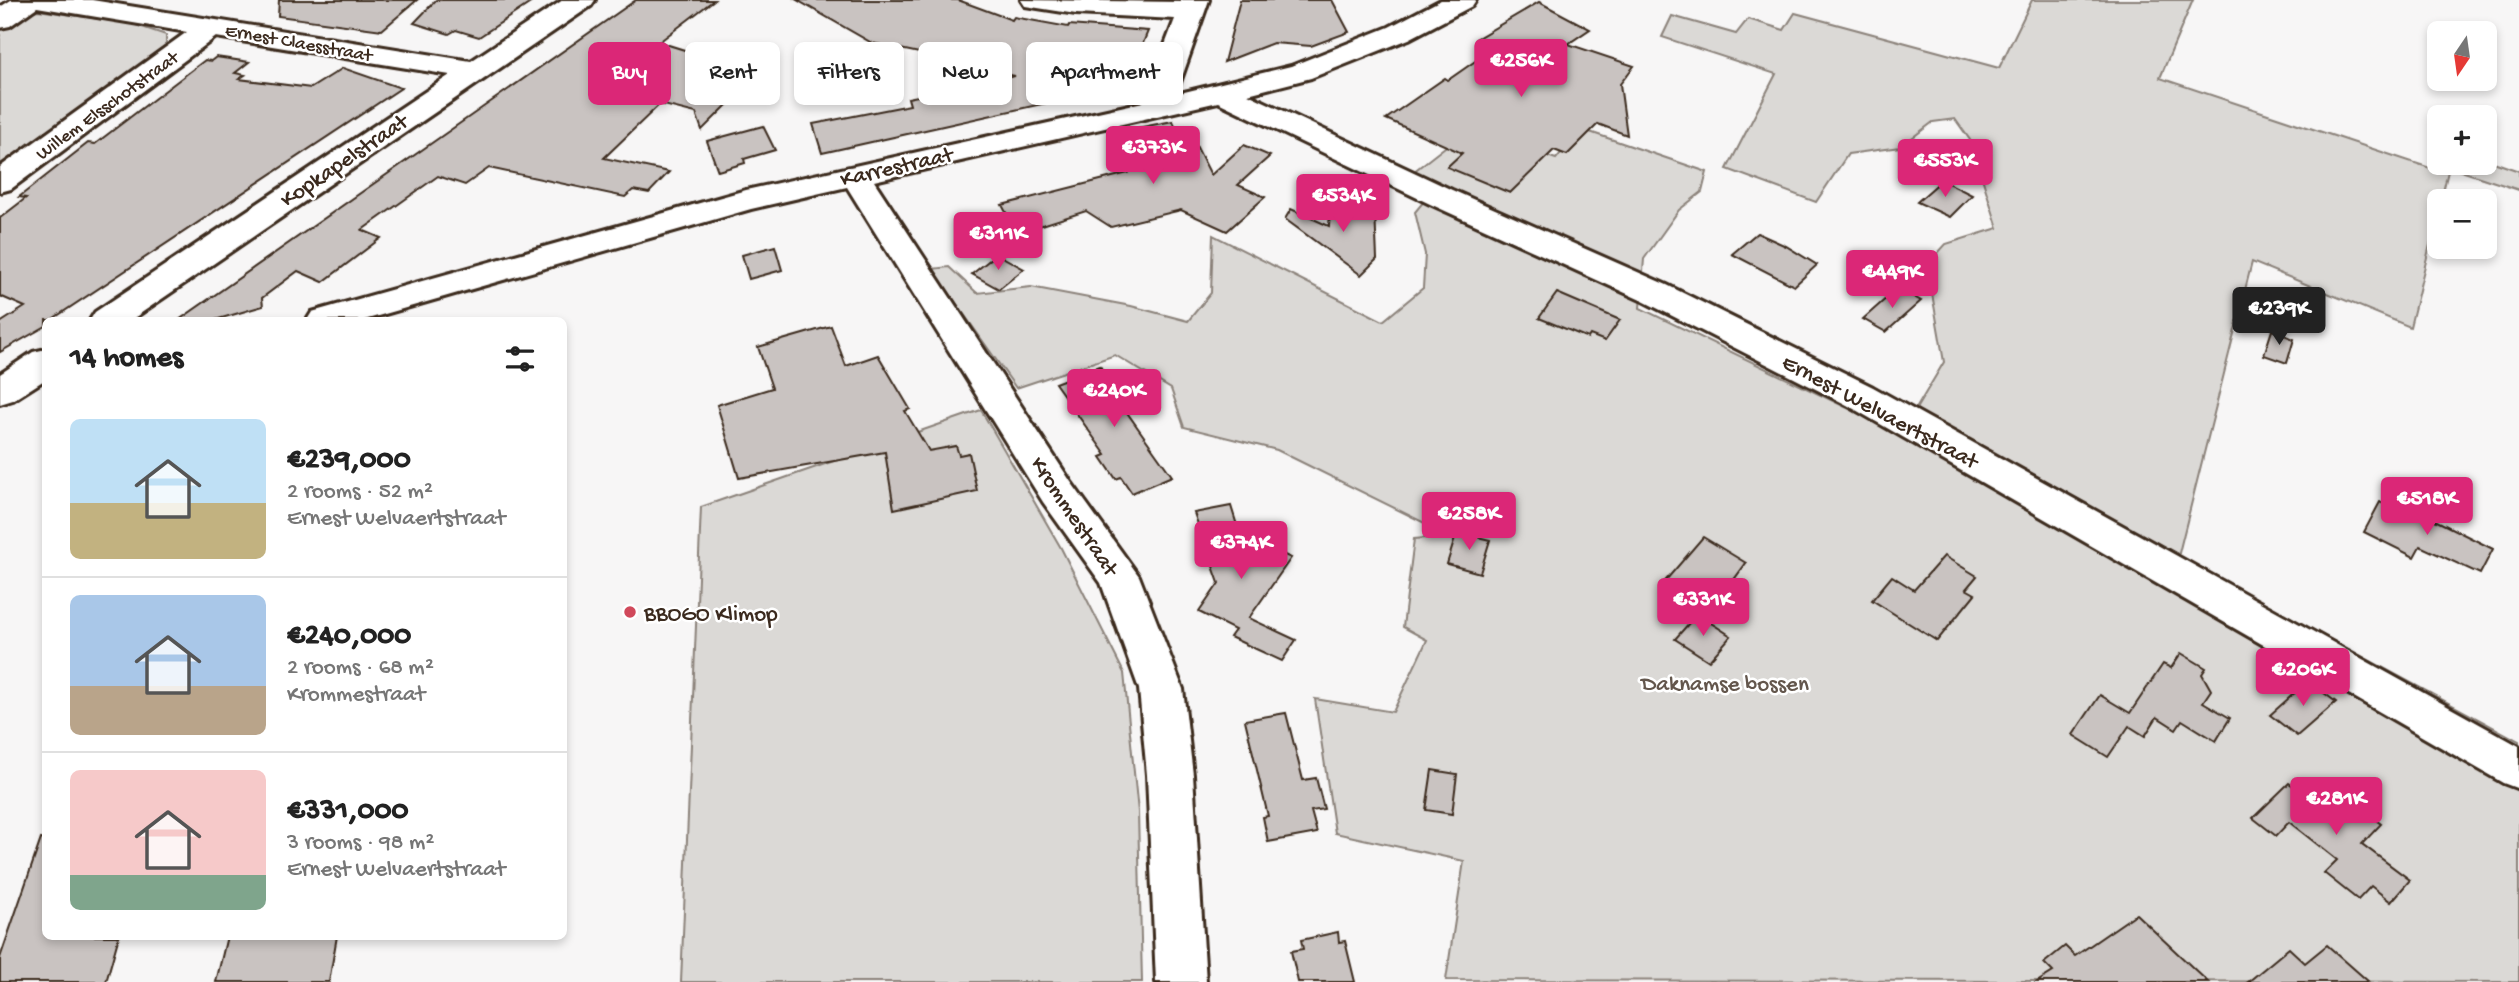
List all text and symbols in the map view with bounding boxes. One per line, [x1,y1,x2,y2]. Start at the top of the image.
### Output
street label: Ernest Claesstraat [223,20,376,69]
north arrow [2427,21,2497,91]
map controls [2427,21,2497,259]
pin: €256K [1472,40,1570,99]
chip: Buy [588,42,671,105]
chip: Rent [685,42,780,105]
chip: Filters [794,42,904,105]
chip: New [918,42,1012,105]
chip: Apartment [1026,42,1183,105]
street label: Willem Elsschotstraat [32,46,186,166]
text: €256K [1490,48,1552,75]
button: + [2427,105,2497,175]
street label: Kopkapelstraat [276,108,415,215]
pin: €373K [1104,127,1202,186]
text: €373K [1122,135,1184,162]
pin: €553K [1896,140,1994,199]
street label: Karrestraat [838,142,957,194]
text: €553K [1914,148,1976,175]
pin: €534K [1294,174,1392,234]
text: €534K [1312,183,1374,210]
button: − [2427,189,2497,259]
pin: €311K [949,212,1047,272]
text: €311K [970,221,1026,248]
pin: €449K [1843,250,1941,310]
text: €449K [1862,259,1922,286]
pin: €239K [2230,288,2328,347]
text: €239K [2248,296,2310,323]
icon: filters [501,340,539,378]
text: 14 homes [70,342,183,377]
street label: Ernest Welvaertstraat [1777,350,1983,477]
pin: €240K [1065,370,1163,429]
text: €240K [1083,378,1145,405]
text: €239,000 [287,444,411,479]
icon: home [126,447,210,531]
street label: Krommestraat [1023,452,1124,583]
pin: €518K [2378,477,2476,537]
text: 2 rooms · 52 m² [287,479,433,506]
text: €518K [2397,486,2457,513]
pin: €258K [1420,492,1518,552]
text: €258K [1438,501,1500,528]
text: Ernest Welvaertstraat [287,506,505,533]
pin: €374K [1192,522,1290,581]
text: €374K [1210,530,1272,557]
pin: €331K [1654,578,1752,638]
text: €331K [1673,587,1733,614]
place label: BBOGO Klimop [643,602,777,629]
marker: BBOGO Klimop [622,604,638,620]
text: €240,000 [287,620,411,655]
icon: home [126,623,210,707]
pin: €206K [2254,648,2352,708]
text: 2 rooms · 68 m² [287,655,434,682]
text: €206K [2272,657,2334,684]
park label: Daknamse bossen [1639,672,1809,699]
text: Krommestraat [287,682,425,709]
pin: €281K [2287,778,2385,837]
text: €281K [2306,786,2366,813]
text: €331,000 [287,795,409,830]
icon: home [126,798,210,882]
text: 3 rooms · 98 m² [287,830,434,857]
text: Ernest Welvaertstraat [287,857,505,884]

